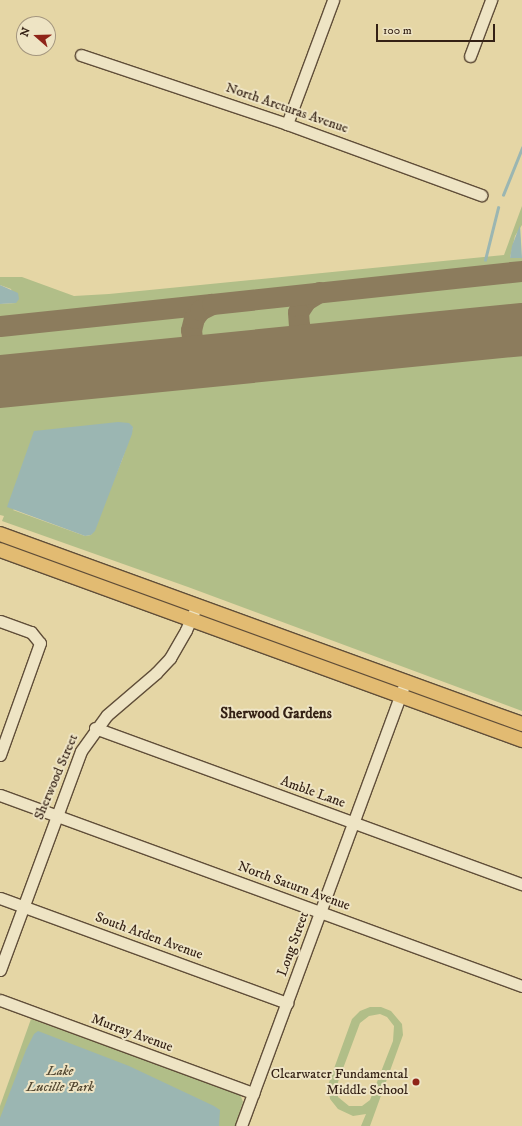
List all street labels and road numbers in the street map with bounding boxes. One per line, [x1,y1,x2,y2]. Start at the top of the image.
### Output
street label: North Arcturas Avenue [223,79,351,137]
street label: Sherwood Street [30,732,82,822]
street label: Amble Lane [278,772,348,812]
street label: North Saturn Avenue [235,858,353,914]
street label: South Arden Avenue [93,909,205,963]
street label: Long Street [274,910,312,978]
street label: Murray Avenue [89,1010,175,1056]

